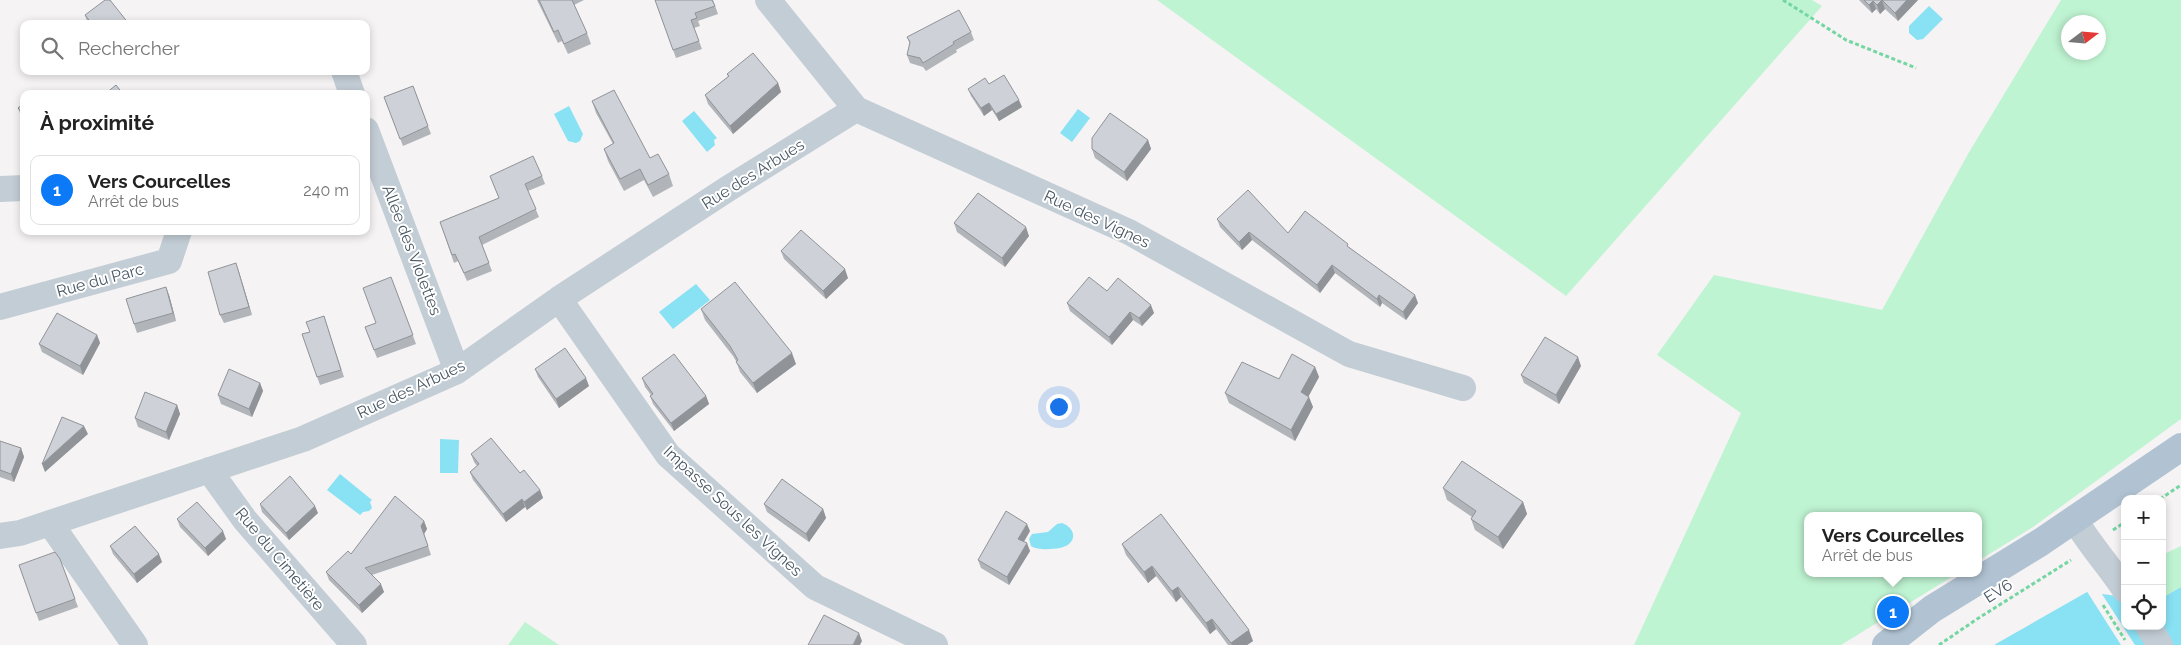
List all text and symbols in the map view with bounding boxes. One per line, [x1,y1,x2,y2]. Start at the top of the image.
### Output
north arrow [2061,15,2106,60]
search box [20,20,370,75]
icon: search [38,34,66,62]
text: Rechercher [78,37,180,59]
text: À proximité [40,110,154,135]
street label: Rue des Arbues [698,135,808,213]
text: Vers Courcelles [88,170,231,192]
text: 1 [53,181,61,200]
text: 240 m [303,181,349,200]
street label: Allée des Violettes [378,182,446,318]
street label: Rue des Vignes [1041,186,1153,252]
text: Arrêt de bus [88,192,179,211]
street label: Rue du Parc [54,259,146,301]
street label: Rue des Arbues [354,356,468,422]
your location [1046,394,1072,420]
street label: Impasse Sous les Vignes [660,442,806,580]
map controls [2121,495,2166,630]
button: + [2121,495,2166,540]
street label: Rue du Cimetière [231,504,329,614]
popup [1804,512,1982,577]
text: Vers Courcelles [1822,524,1964,546]
button: − [2121,540,2166,585]
text: Arrêt de bus [1822,546,1913,565]
street label: EV6 [1980,575,2016,607]
button: locate [2121,585,2166,630]
pin: 1 [1877,593,1909,631]

